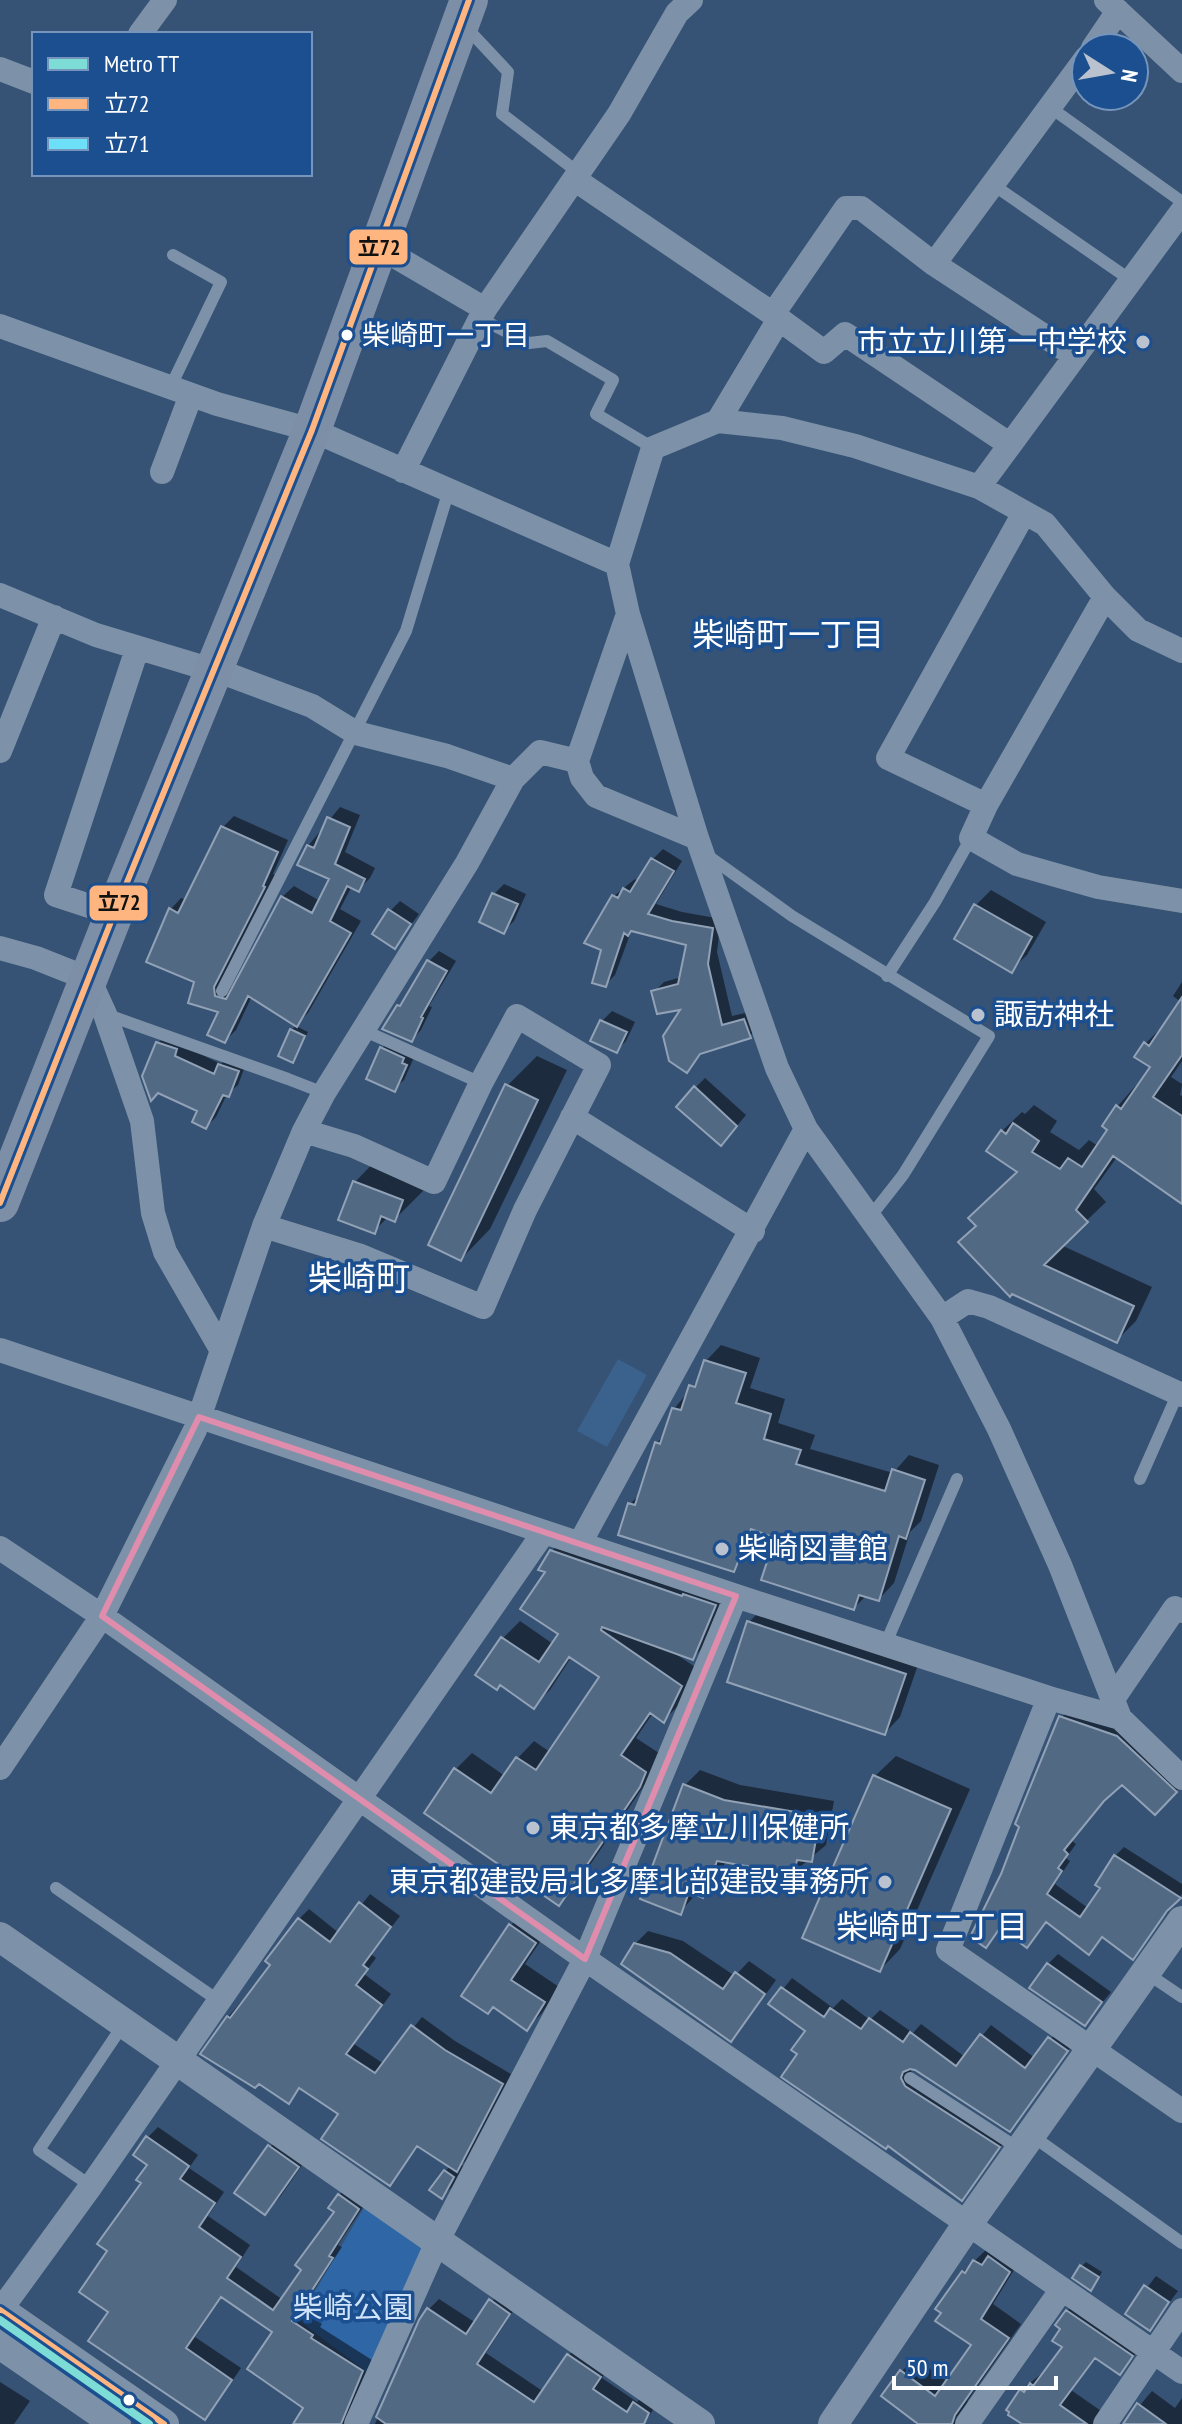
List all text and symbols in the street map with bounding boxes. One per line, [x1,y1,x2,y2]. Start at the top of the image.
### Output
legend [32,32,312,176]
north arrow [1070,32,1150,112]
text: Metro TT [104,48,179,79]
text: N [1115,67,1145,84]
text: 立72 [104,88,150,119]
text: 立71 [104,128,150,159]
line badge: 立72 [348,228,409,266]
text: 立72 [357,233,401,261]
place label: 柴崎町一丁目 [362,316,530,353]
place label: 市立立川第一中学校 [857,321,1127,360]
marker: 柴崎町一丁目 [339,327,355,343]
marker: 市立立川第一中学校 [1134,333,1152,351]
district label: 柴崎町一丁目 [692,613,884,655]
line badge: 立72 [88,884,149,922]
text: 立72 [97,888,141,916]
place label: 諏訪神社 [994,994,1114,1033]
marker: 諏訪神社 [969,1006,987,1024]
district label: 柴崎町 [308,1255,410,1299]
place label: 柴崎図書館 [738,1528,888,1567]
marker: 柴崎図書館 [713,1540,731,1558]
place label: 東京都多摩立川保健所 [549,1807,849,1846]
marker: 東京都多摩立川保健所 [524,1819,542,1837]
place label: 東京都建設局北多摩北部建設事務所 [389,1861,869,1900]
marker: 東京都建設局北多摩北部建設事務所 [876,1873,894,1891]
district label: 柴崎町二丁目 [836,1905,1028,1947]
park label: 柴崎公園 [293,2287,413,2326]
scale bar [894,2340,1056,2390]
text: 50 m [906,2352,948,2383]
unlabelled marker [121,2392,137,2408]

